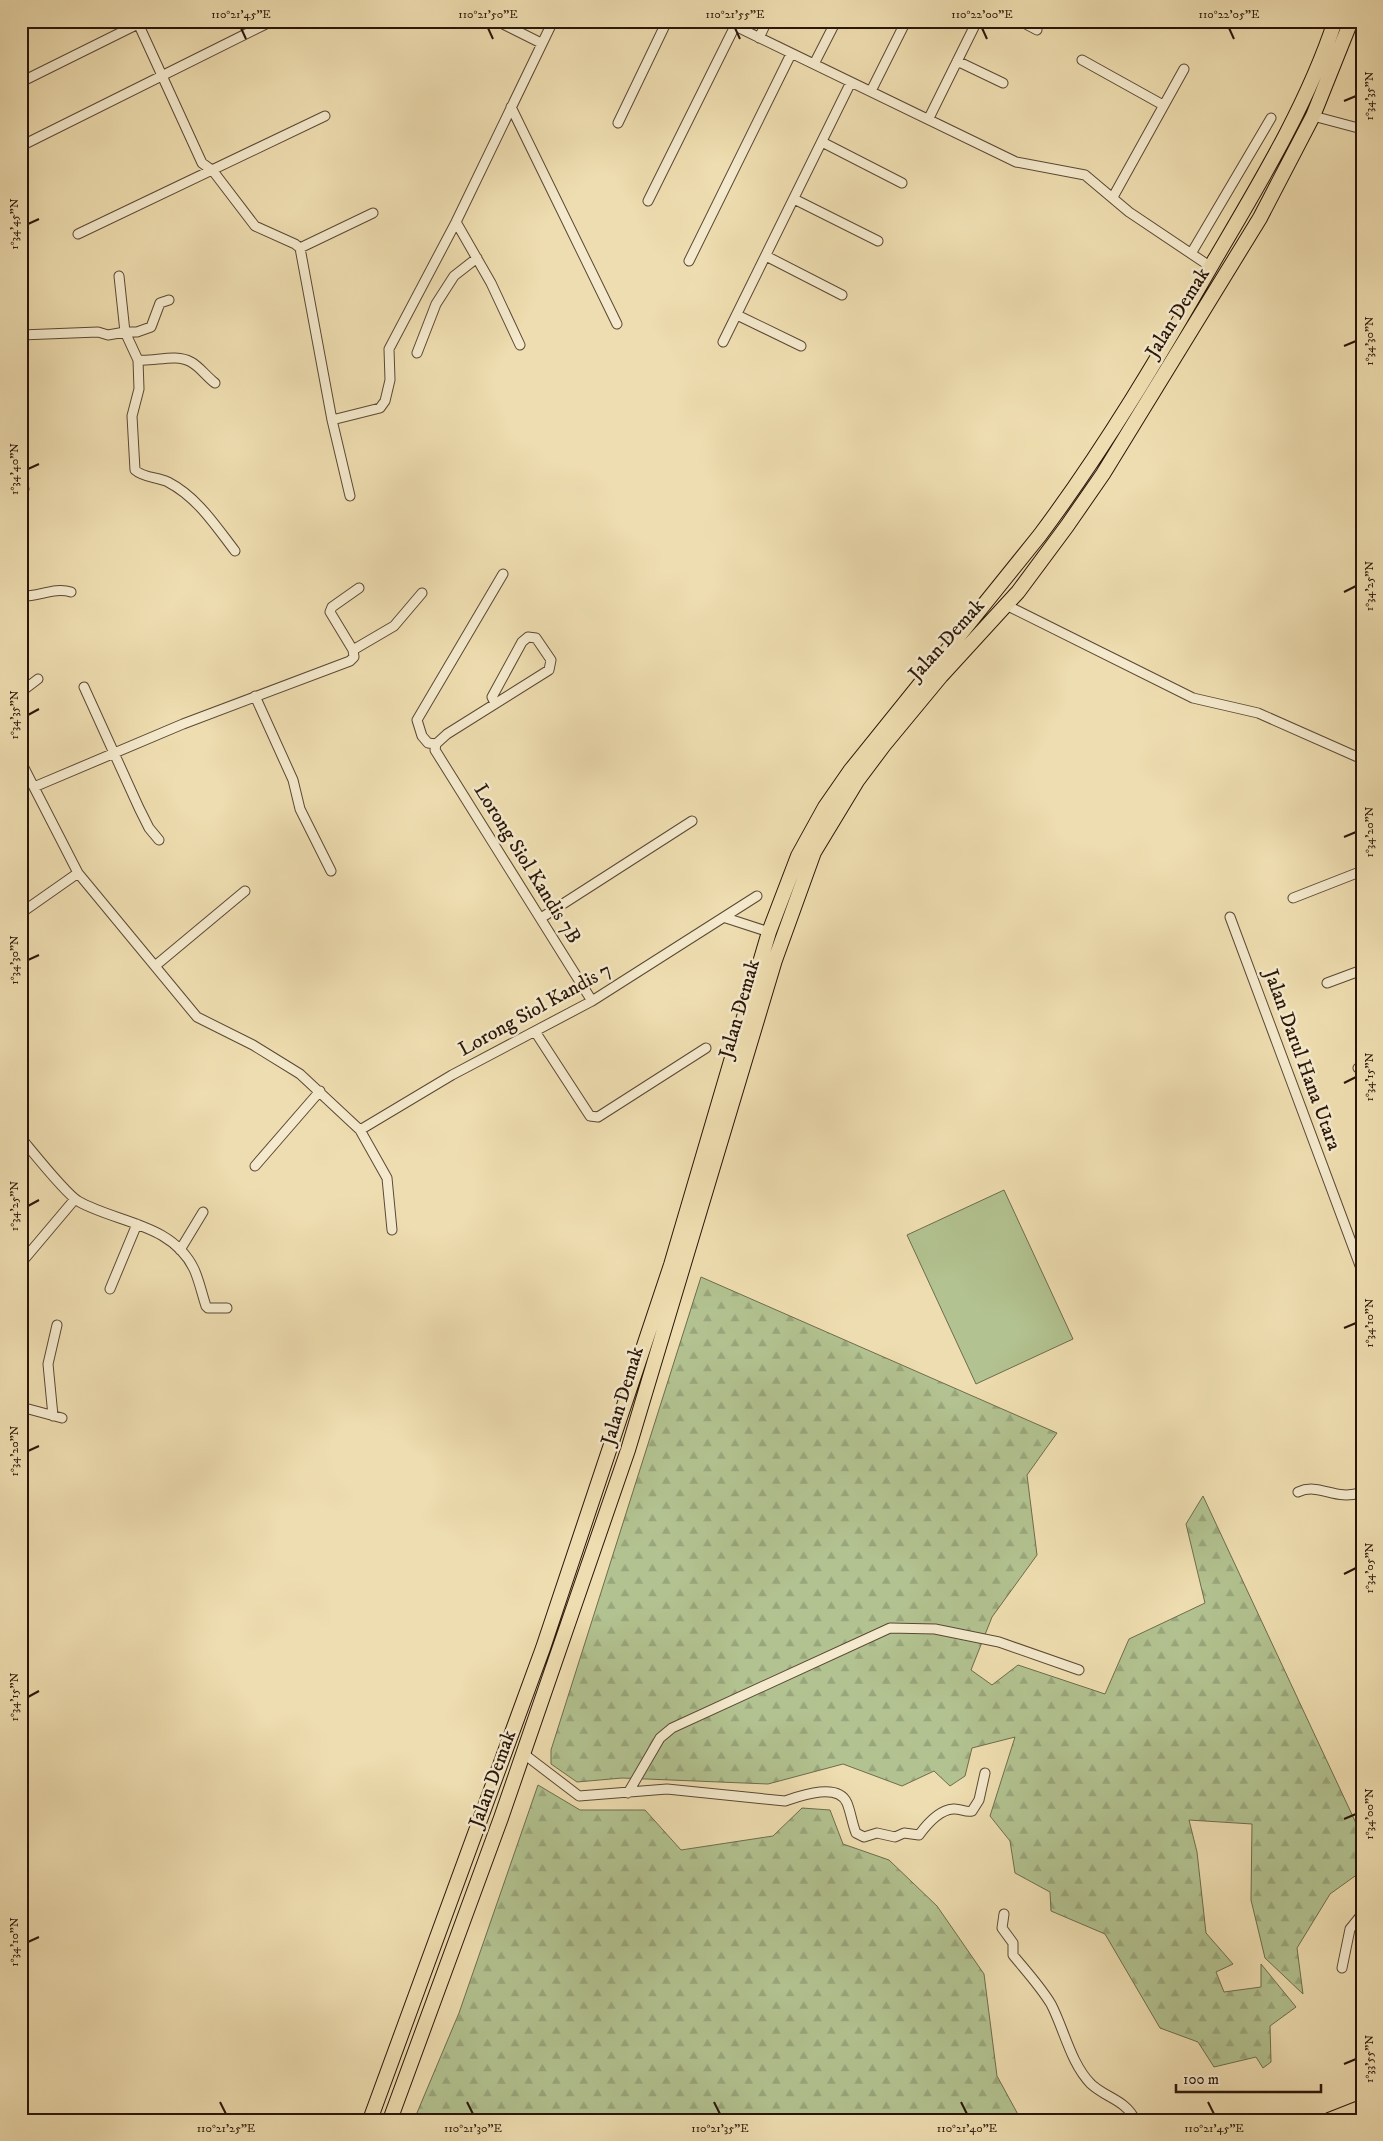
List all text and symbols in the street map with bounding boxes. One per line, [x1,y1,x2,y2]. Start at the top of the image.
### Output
text: 110°21'45"E [211,7,271,22]
text: 110°21'50"E [458,7,518,22]
text: 110°21'55"E [706,7,765,22]
text: 110°22'00"E [951,7,1013,22]
text: 110°22'05"E [1199,7,1260,22]
text: 1°34'35"N [1362,71,1377,120]
text: 1°34'45"N [7,198,22,250]
street label: Jalan Demak [1139,263,1216,365]
text: 1°34'30"N [1362,316,1377,366]
text: 1°34'40"N [7,443,22,495]
text: 1°34'25"N [1362,561,1377,611]
street label: Jalan Demak [902,594,990,688]
text: 1°34'35"N [7,690,22,739]
street label: Lorong Siol Kandis 7B [468,780,586,948]
text: 1°34'20"N [1362,806,1377,857]
text: 1°34'30"N [7,935,22,985]
street label: Jalan Demak [713,956,766,1063]
street label: Lorong Siol Kandis 7 [454,958,616,1062]
street label: Jalan Darul Hana Utara [1257,964,1346,1154]
text: 1°34'15"N [1362,1052,1377,1101]
text: 1°34'25"N [7,1181,22,1231]
text: 1°34'10"N [1362,1298,1377,1348]
street label: Jalan Demak [596,1344,650,1450]
text: 1°34'20"N [7,1425,22,1476]
text: 1°34'05"N [1362,1542,1377,1593]
text: 1°34'15"N [7,1672,22,1721]
street label: Jalan Demak [463,1727,522,1833]
text: 1°34'00"N [1362,1788,1377,1840]
text: 1°34'10"N [7,1917,22,1967]
text: 1°33'55"N [1362,2035,1377,2083]
scale bar [1176,2061,1320,2093]
text: 100 m [1183,2070,1219,2089]
text: 110°21'25"E [197,2121,256,2136]
text: 110°21'30"E [444,2121,502,2136]
text: 110°21'35"E [691,2121,749,2136]
text: 110°21'40"E [937,2121,998,2136]
text: 110°21'45"E [1184,2121,1244,2136]

